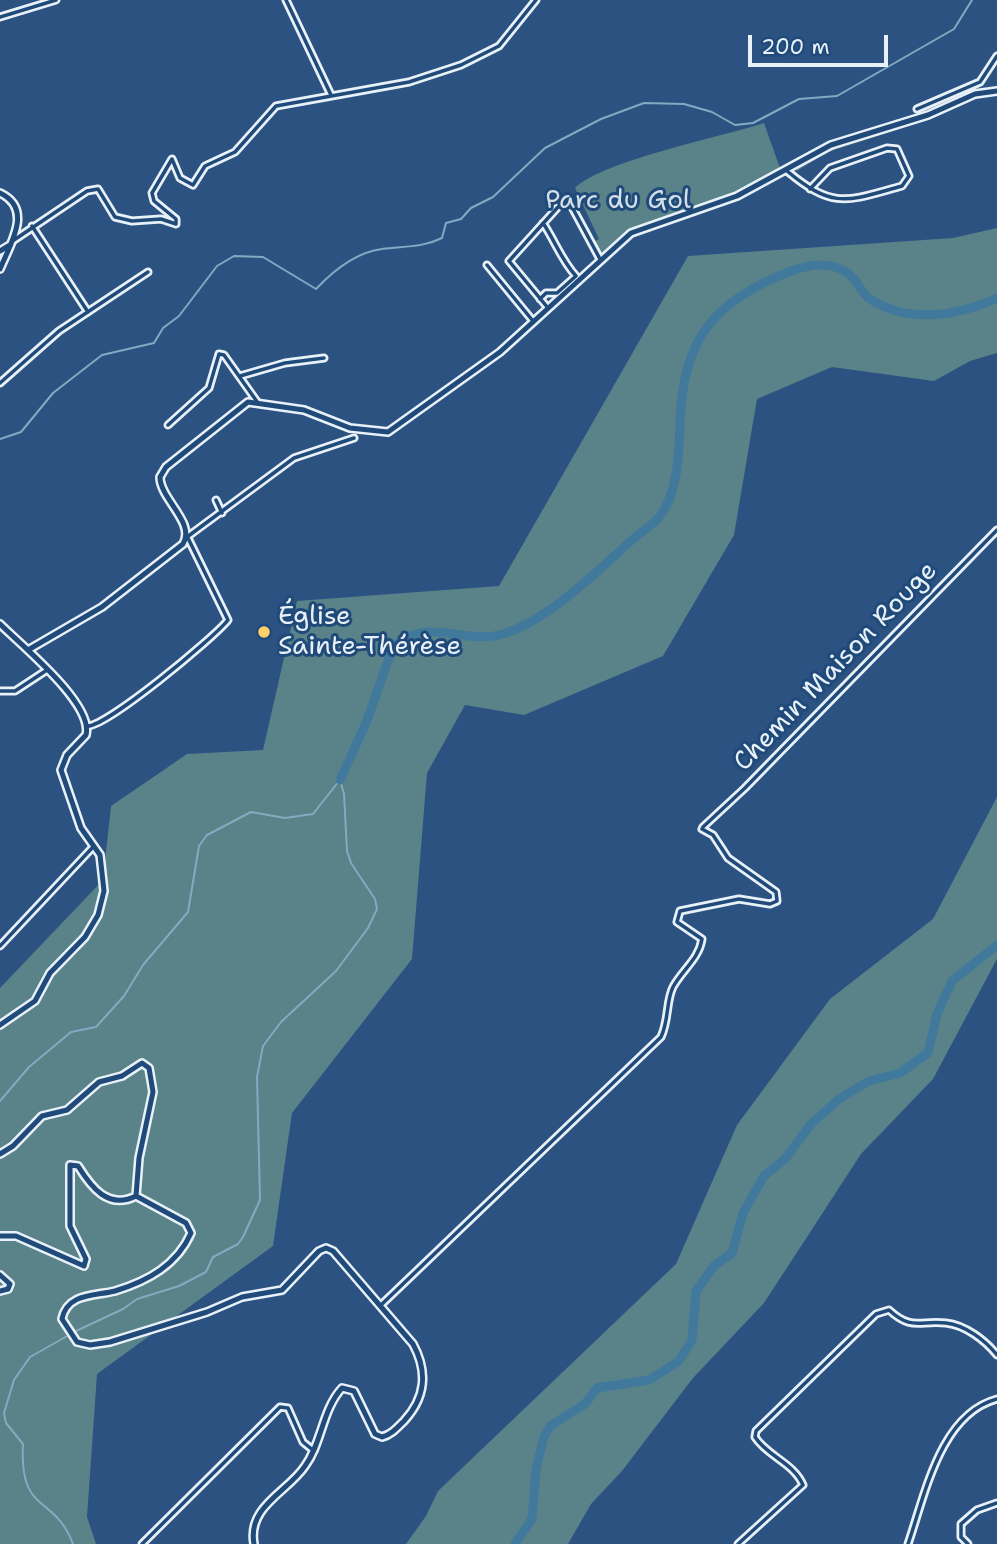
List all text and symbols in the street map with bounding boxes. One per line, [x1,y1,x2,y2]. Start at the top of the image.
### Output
scale bar [752,21,892,65]
text: 200 m [761,33,830,61]
park label: Parc du Gol [545,185,691,217]
street label: Chemin Maison Rouge [728,556,944,778]
place label: Église Sainte-Thérèse [278,601,461,662]
marker: Église Sainte-Thérèse [256,624,272,640]

